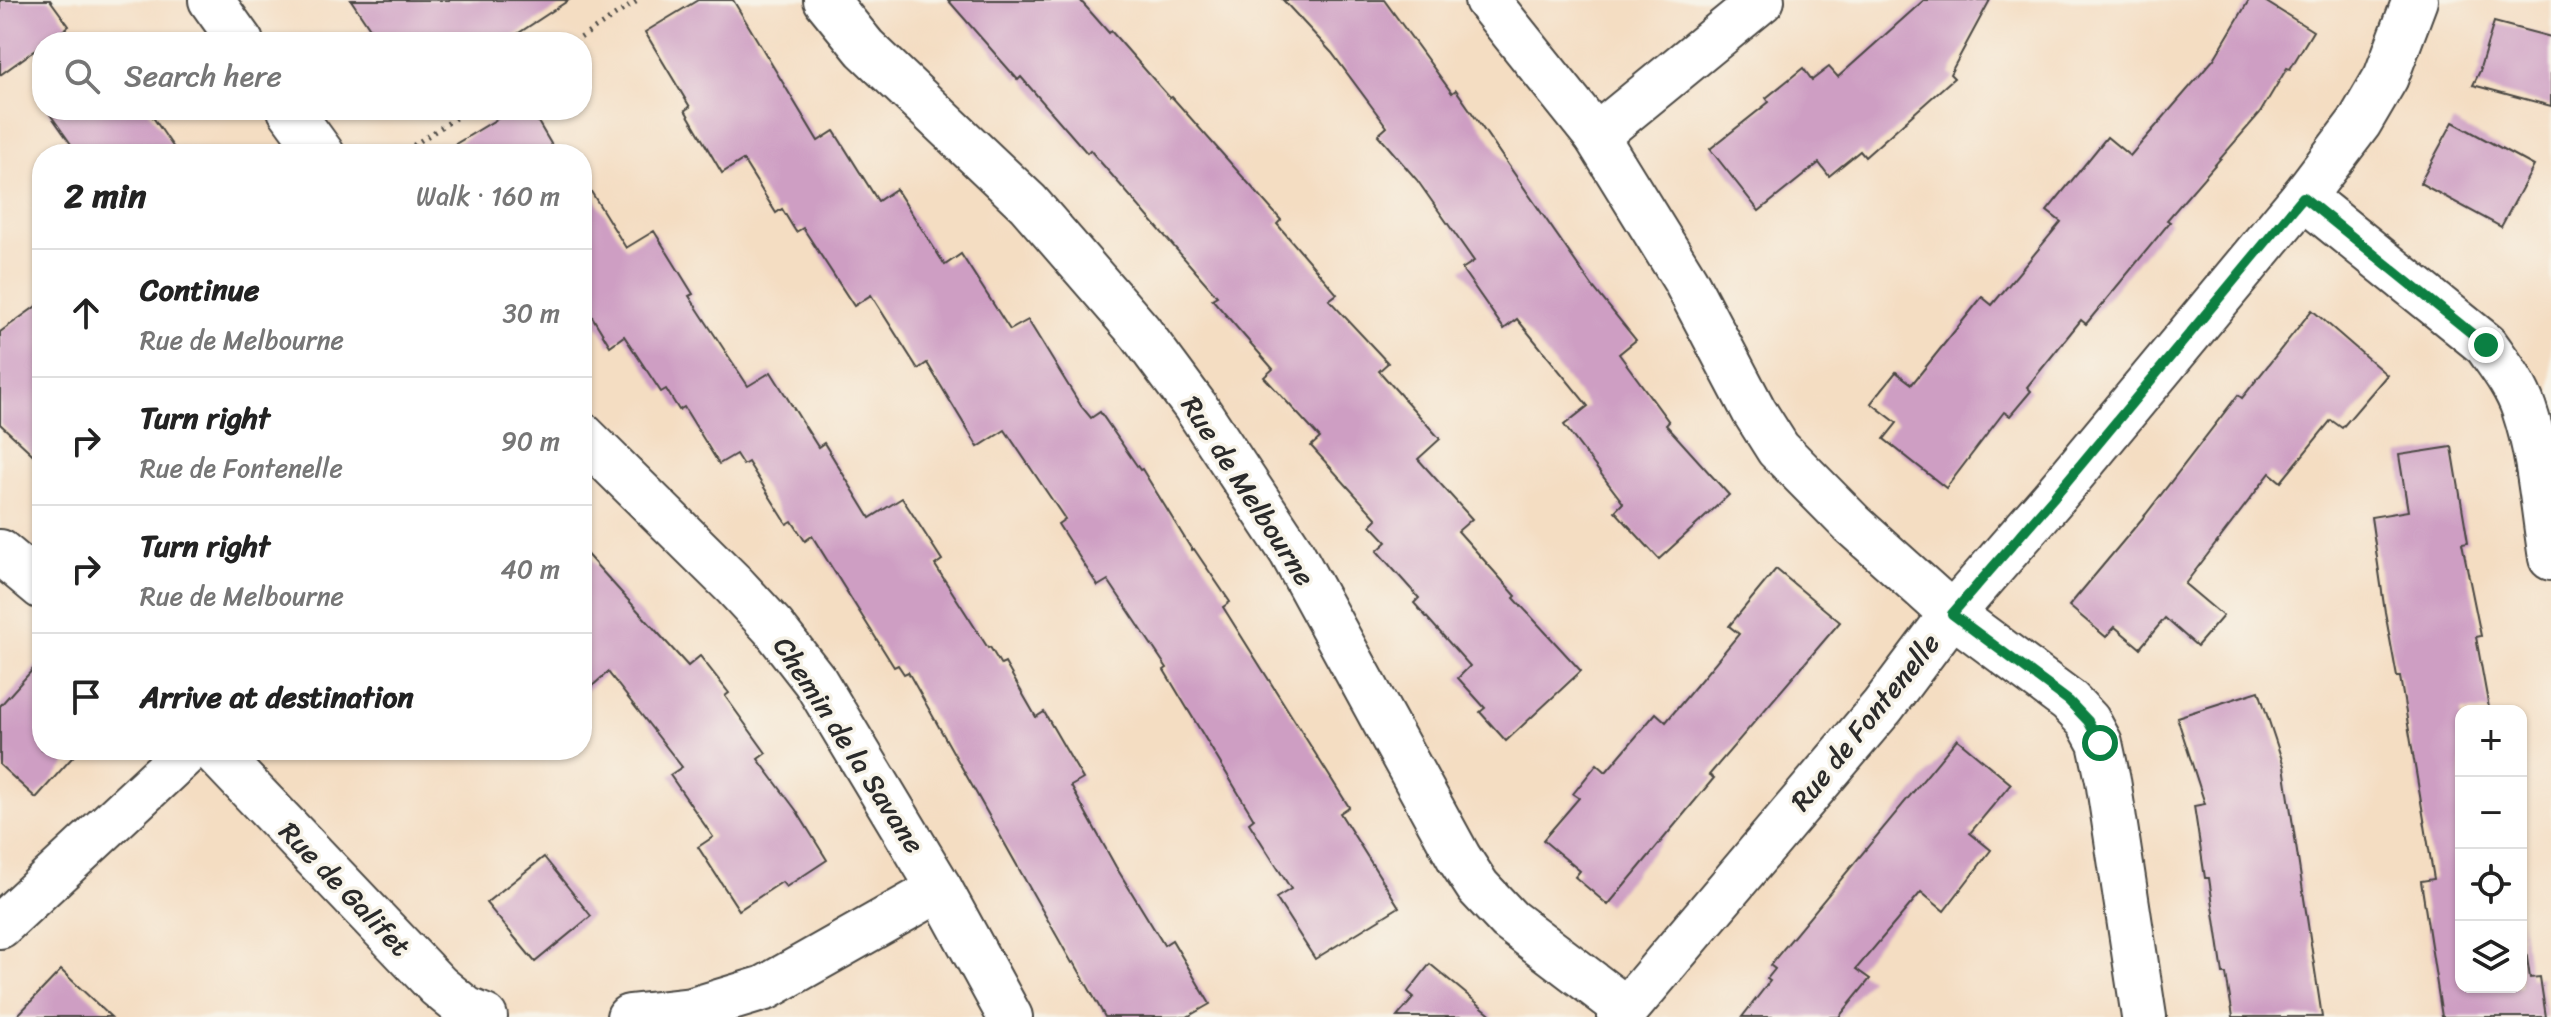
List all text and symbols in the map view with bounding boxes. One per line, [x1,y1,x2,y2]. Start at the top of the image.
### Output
search box [32,32,592,120]
text: Search here [124,49,282,103]
icon: search [60,54,104,98]
text: 2 min [64,166,146,226]
text: Walk · 160 m [416,173,560,219]
text: Continue [140,263,259,317]
text: 30 m [503,290,560,336]
icon: ahead [64,291,108,335]
text: Rue de Melbourne [140,317,344,363]
route end [2468,327,2504,363]
street label: Rue de Melbourne [1168,386,1328,596]
text: Turn right [140,391,270,445]
text: 90 m [501,418,560,464]
icon: right [64,419,108,463]
text: Rue de Fontenelle [140,445,343,491]
text: Turn right [140,519,270,573]
text: 40 m [501,546,560,592]
icon: right [64,547,108,591]
text: Rue de Melbourne [140,573,344,619]
street label: Rue de Fontenelle [1777,622,1953,822]
street label: Chemin de la Savane [760,626,938,864]
text: Arrive at destination [140,670,414,724]
icon: arrive [64,675,108,719]
map controls [2455,705,2527,993]
button: + [2455,705,2527,777]
route start [2082,725,2118,761]
button: − [2455,777,2527,849]
street label: Rue de Galifet [267,809,423,969]
button: locate [2455,849,2527,921]
button: layers [2455,921,2527,993]

